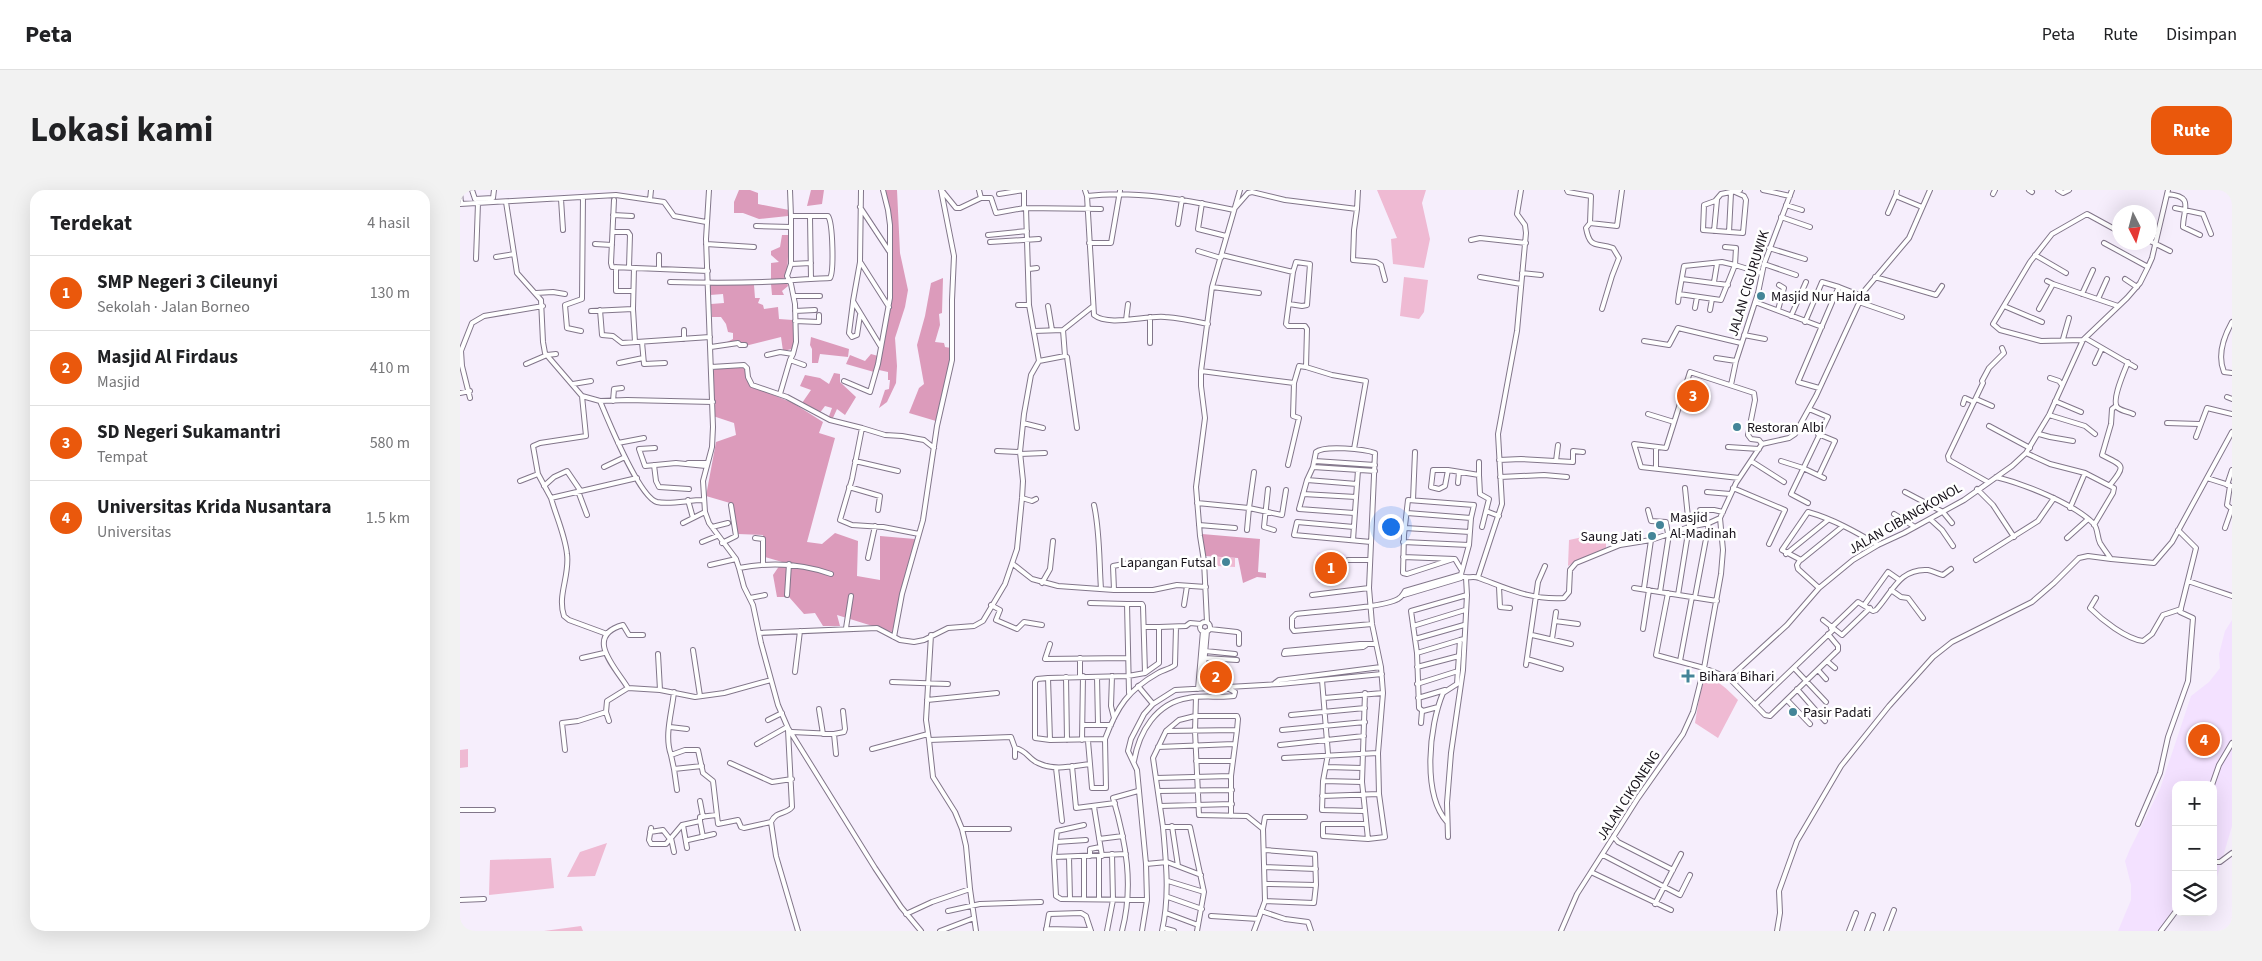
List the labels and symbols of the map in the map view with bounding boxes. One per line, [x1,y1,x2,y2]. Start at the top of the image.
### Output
north arrow [2112,205,2157,250]
street label: JALAN CIGURUWIK [1723,227,1775,339]
place label: Masjid Nur Haida [1771,287,1870,307]
marker: Masjid Nur Haida [1755,290,1767,302]
pin: 3 [1677,377,1709,415]
place label: Restoran Albi [1747,418,1824,438]
marker: Restoran Albi [1731,421,1743,433]
street label: JALAN CIBANGKONOL [1845,478,1966,560]
place label: Masjid Al-Madinah [1670,508,1736,544]
your location [1378,514,1404,540]
marker: Masjid Al-Madinah [1654,519,1666,531]
place label: Saung Jati [1581,527,1642,547]
marker: Saung Jati [1646,530,1658,542]
pin: 1 [1315,549,1347,587]
place label: Lapangan Futsal [1120,553,1216,573]
marker: Lapangan Futsal [1220,556,1232,568]
pin: 2 [1200,658,1232,696]
place label: Bihara Bihari [1699,667,1774,687]
marker: Bihara Bihari [1681,669,1695,683]
place label: Pasir Padati [1803,703,1872,723]
marker: Pasir Padati [1787,706,1799,718]
pin: 4 [2188,721,2220,759]
street label: JALAN CIKONENG [1592,747,1665,844]

